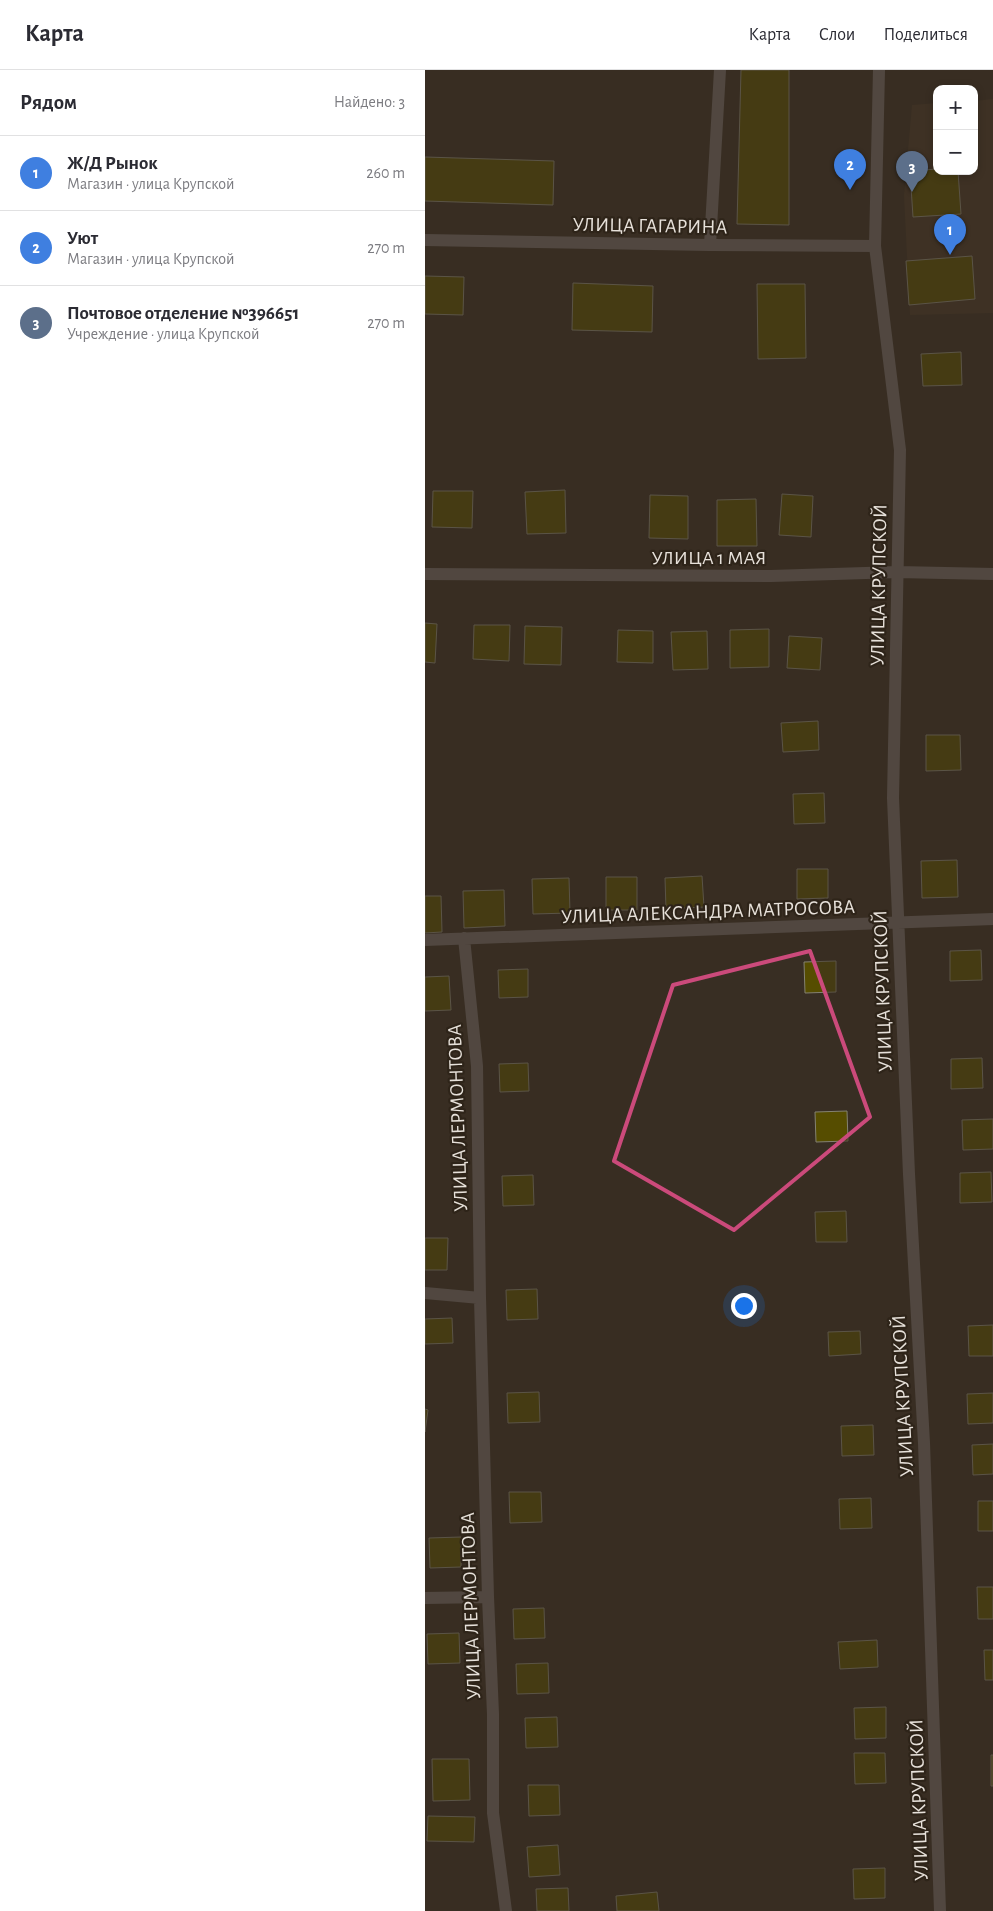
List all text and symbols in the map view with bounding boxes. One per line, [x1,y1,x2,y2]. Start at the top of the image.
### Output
text: Карта [25,22,84,46]
text: Карта [749,26,791,44]
text: Слои [819,26,855,44]
text: Поделиться [883,26,968,44]
map controls [933,85,978,175]
button: + [933,85,978,130]
text: Рядом [20,92,77,113]
text: Найдено: 3 [334,94,405,110]
button: − [933,130,978,175]
pin: 2 [834,149,866,190]
pin: 3 [896,151,928,192]
text: Ж/Д Рынок [67,154,158,173]
text: 1 [33,165,39,181]
text: 260 m [366,165,405,181]
text: Магазин · улица Крупской [67,176,234,192]
pin: 1 [934,214,966,255]
street label: УЛИЦА ГАГАРИНА [572,215,728,237]
text: Уют [67,229,98,248]
text: 2 [32,240,40,256]
text: 270 m [367,240,405,256]
text: Магазин · улица Крупской [67,251,234,267]
text: Почтовое отделение №396651 [67,304,299,323]
text: 3 [33,315,39,331]
text: 270 m [367,315,405,331]
text: Учреждение · улица Крупской [67,326,259,342]
street label: УЛИЦА КРУПСКОЙ [868,504,890,666]
street label: УЛИЦА 1 МАЯ [651,548,767,568]
street label: УЛИЦА АЛЕКСАНДРА МАТРОСОВА [561,897,856,927]
street label: УЛИЦА КРУПСКОЙ [870,910,896,1072]
street label: УЛИЦА ЛЕРМОНТОВА [445,1024,471,1212]
your location [731,1293,757,1319]
street label: УЛИЦА КРУПСКОЙ [889,1314,917,1477]
street label: УЛИЦА ЛЕРМОНТОВА [458,1512,484,1700]
street label: УЛИЦА КРУПСКОЙ [906,1719,932,1881]

